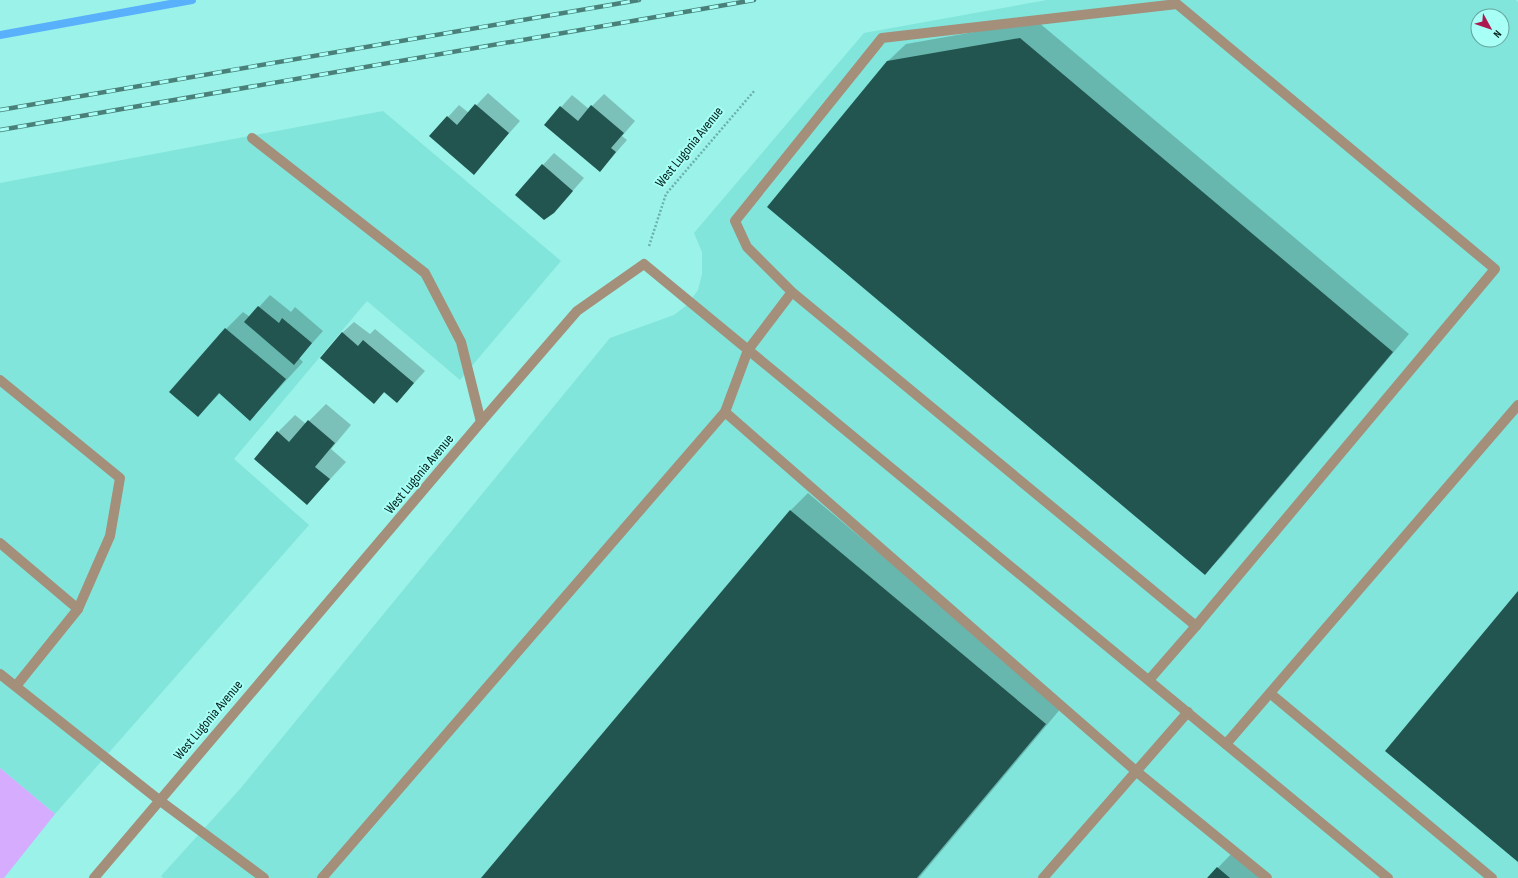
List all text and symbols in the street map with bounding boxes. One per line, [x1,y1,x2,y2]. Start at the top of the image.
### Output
north arrow [1470,8,1510,48]
text: N [1490,28,1504,41]
street label: West Lugonia Avenue [651,103,727,191]
street label: West Lugonia Avenue [381,431,457,517]
street label: West Lugonia Avenue [170,677,246,763]

